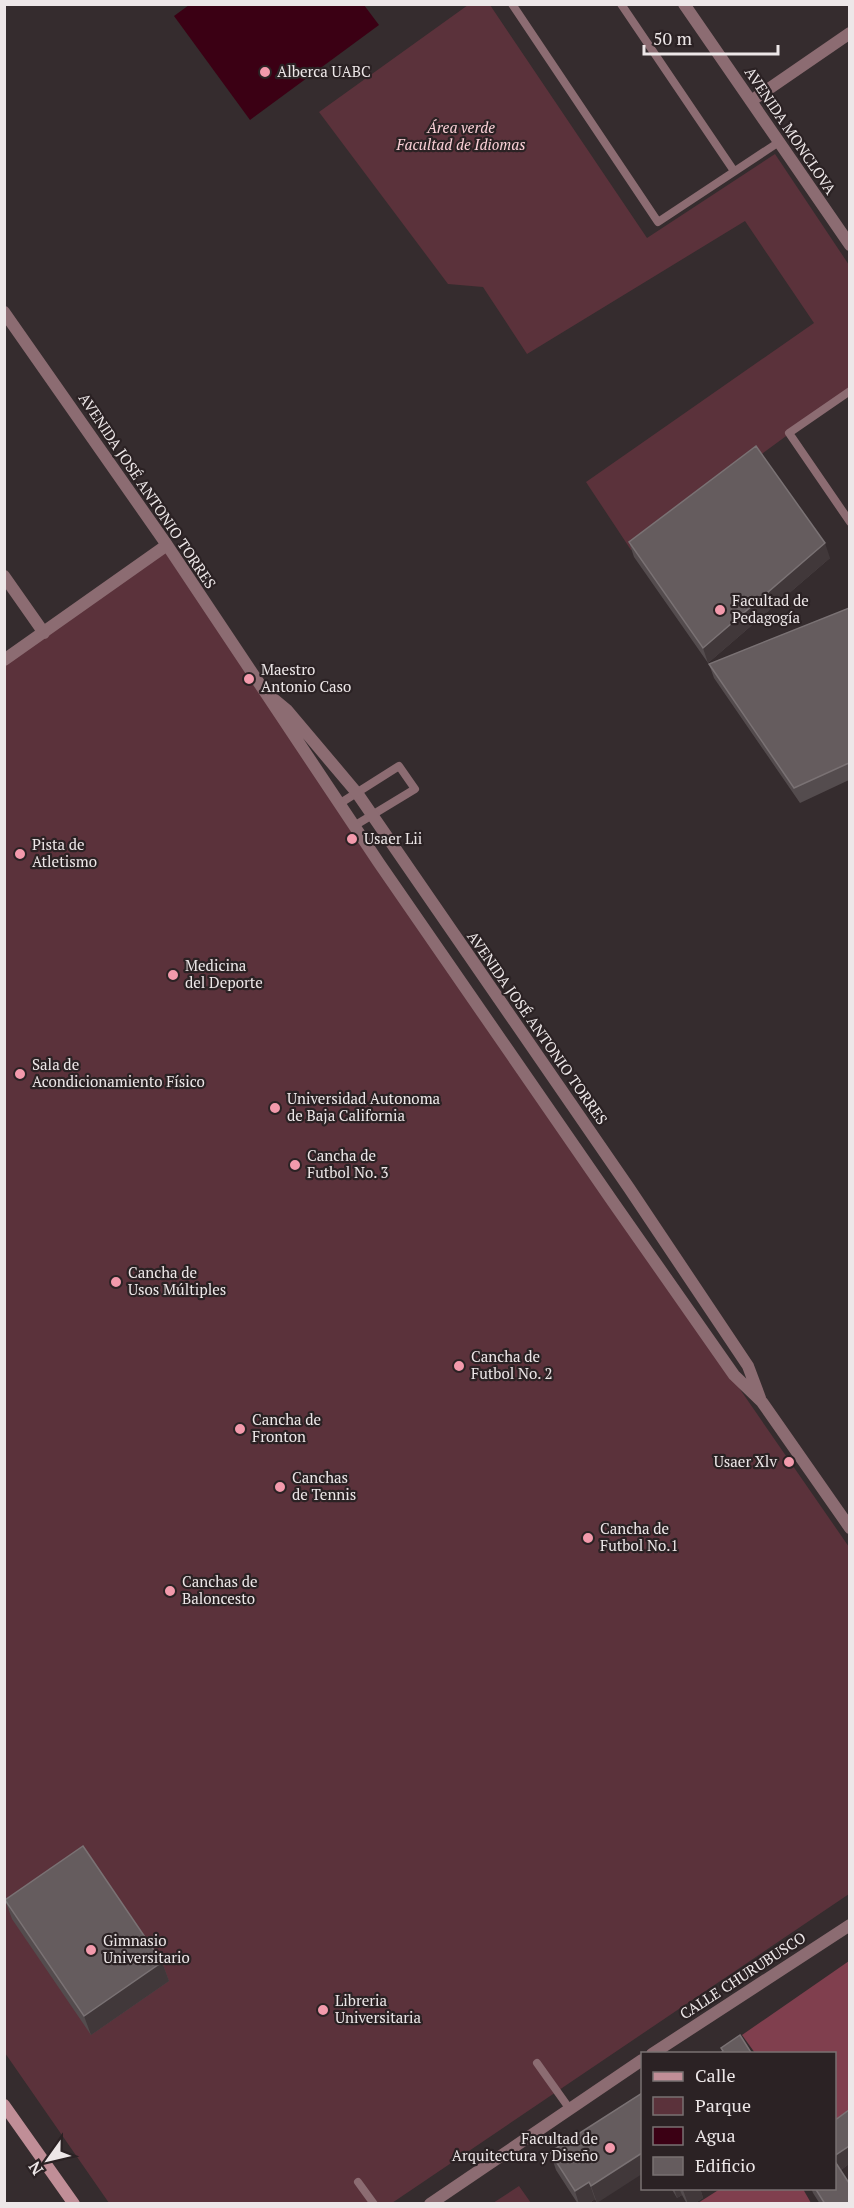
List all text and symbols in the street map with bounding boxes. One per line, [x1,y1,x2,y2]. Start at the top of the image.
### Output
scale bar [644,18,778,56]
text: 50 m [653,26,693,50]
place label: Alberca UABC [277,61,371,81]
street label: AVENIDA MONCLOVA [741,63,841,199]
marker: Alberca UABC [258,65,272,79]
park label: Área verde Facultad de Idiomas [395,117,526,154]
street label: AVENIDA JOSÉ ANTONIO TORRES [75,389,221,592]
place label: Facultad de Pedagogía [732,590,809,627]
marker: Facultad de Pedagogía [713,603,727,617]
place label: Maestro Antonio Caso [261,659,351,696]
marker: Maestro Antonio Caso [242,672,256,686]
place label: Usaer Lii [364,828,422,848]
marker: Usaer Lii [345,832,359,846]
place label: Pista de Atletismo [32,834,97,871]
marker: Pista de Atletismo [13,847,27,861]
street label: AVENIDA JOSÉ ANTONIO TORRES [463,927,613,1128]
place label: Medicina del Deporte [185,955,263,992]
marker: Medicina del Deporte [166,968,180,982]
place label: Sala de Acondicionamiento Físico [32,1054,205,1091]
marker: Sala de Acondicionamiento Físico [13,1067,27,1081]
place label: Universidad Autonoma de Baja California [287,1088,441,1125]
marker: Universidad Autonoma de Baja California [268,1101,282,1115]
place label: Cancha de Futbol No. 3 [307,1145,388,1182]
marker: Cancha de Futbol No. 3 [288,1158,302,1172]
place label: Cancha de Usos Múltiples [128,1262,226,1299]
marker: Cancha de Usos Múltiples [109,1275,123,1289]
place label: Cancha de Futbol No. 2 [471,1346,552,1383]
marker: Cancha de Futbol No. 2 [452,1359,466,1373]
place label: Cancha de Fronton [252,1409,321,1446]
marker: Cancha de Fronton [233,1422,247,1436]
place label: Usaer Xlv [714,1451,777,1471]
marker: Usaer Xlv [782,1455,796,1469]
place label: Canchas de Tennis [292,1467,356,1504]
marker: Canchas de Tennis [273,1480,287,1494]
place label: Cancha de Futbol No.1 [600,1518,678,1555]
marker: Cancha de Futbol No.1 [581,1531,595,1545]
place label: Canchas de Baloncesto [182,1571,258,1608]
marker: Canchas de Baloncesto [163,1584,177,1598]
street label: CALLE CHURUBUSCO [676,1927,809,2023]
place label: Gimnasio Universitario [103,1930,190,1967]
marker: Gimnasio Universitario [84,1943,98,1957]
place label: Libreria Universitaria [335,1990,422,2027]
marker: Libreria Universitaria [316,2003,330,2017]
legend [641,2052,836,2190]
text: Calle [695,2063,736,2087]
text: Parque [695,2093,751,2117]
text: Agua [695,2123,736,2147]
place label: Facultad de Arquitectura y Diseño [452,2128,598,2165]
north arrow [18,2130,78,2190]
marker: Facultad de Arquitectura y Diseño [603,2141,617,2155]
text: Edificio [695,2153,755,2177]
text: N [23,2157,48,2180]

